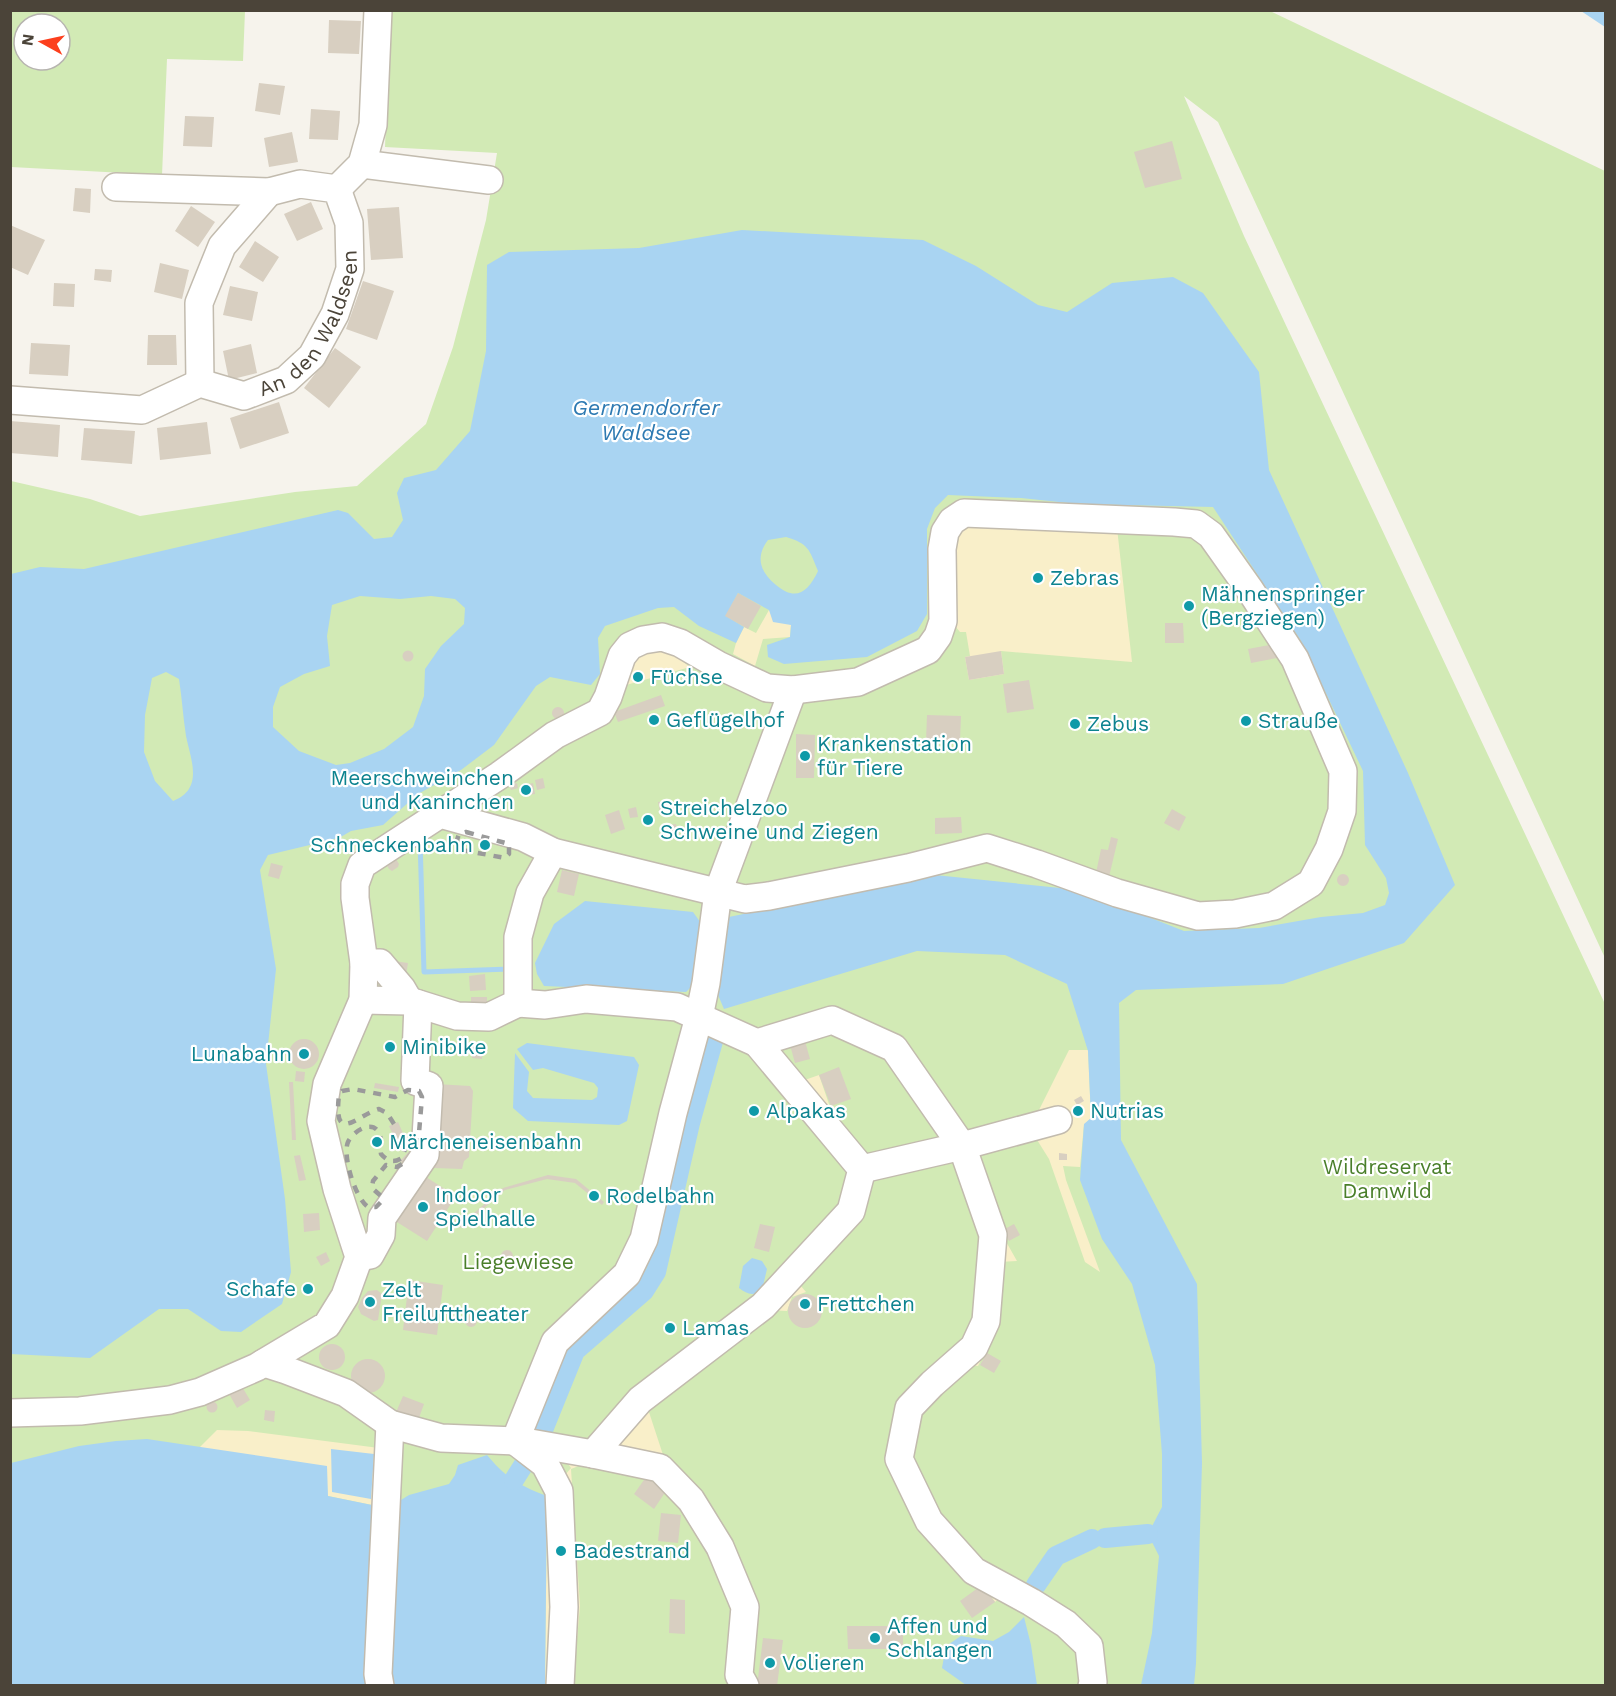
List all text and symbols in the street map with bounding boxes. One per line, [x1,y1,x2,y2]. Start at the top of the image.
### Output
north arrow [12,12,72,72]
text: N [17,33,38,47]
street label: An den Waldseen [255,250,362,401]
water label: Germendorfer Waldsee [572,395,721,445]
place label: Zebras [1050,565,1119,590]
marker: Zebras [1031,571,1045,585]
place label: Mähnenspringer (Bergziegen) [1201,581,1365,630]
marker: Mähnenspringer (Bergziegen) [1182,599,1196,613]
place label: Füchse [650,664,723,689]
marker: Füchse [631,670,645,684]
place label: Geflügelhof [666,707,784,732]
place label: Strauße [1258,708,1338,733]
place label: Zebus [1087,711,1149,736]
marker: Geflügelhof [647,713,661,727]
marker: Strauße [1239,714,1253,728]
marker: Zebus [1068,717,1082,731]
place label: Krankenstation für Tiere [817,731,972,780]
marker: Krankenstation für Tiere [798,749,812,763]
place label: Meerschweinchen und Kaninchen [330,765,514,814]
marker: Meerschweinchen und Kaninchen [519,783,533,797]
place label: Streichelzoo Schweine und Ziegen [660,795,879,844]
marker: Streichelzoo Schweine und Ziegen [641,813,655,827]
place label: Schneckenbahn [310,832,473,857]
marker: Schneckenbahn [478,838,492,852]
place label: Minibike [402,1034,487,1059]
marker: Minibike [383,1040,397,1054]
place label: Lunabahn [191,1041,292,1066]
marker: Lunabahn [297,1047,311,1061]
place label: Alpakas [766,1098,846,1123]
place label: Nutrias [1090,1098,1164,1123]
marker: Alpakas [747,1104,761,1118]
marker: Nutrias [1071,1104,1085,1118]
place label: Märcheneisenbahn [389,1129,582,1154]
marker: Märcheneisenbahn [370,1135,384,1149]
park label: Wildreservat Damwild [1323,1154,1451,1203]
place label: Indoor Spielhalle [435,1182,536,1231]
place label: Rodelbahn [606,1183,715,1208]
marker: Rodelbahn [587,1189,601,1203]
marker: Indoor Spielhalle [416,1200,430,1214]
park label: Liegewiese [462,1249,574,1274]
place label: Schafe [226,1276,296,1301]
place label: Zelt Freilufttheater [382,1277,529,1326]
marker: Schafe [301,1282,315,1296]
place label: Frettchen [817,1291,915,1316]
marker: Zelt Freilufttheater [363,1295,377,1309]
marker: Frettchen [798,1297,812,1311]
place label: Lamas [682,1315,749,1340]
marker: Lamas [663,1321,677,1335]
place label: Badestrand [573,1538,690,1563]
marker: Badestrand [554,1544,568,1558]
place label: Affen und Schlangen [887,1613,993,1662]
marker: Affen und Schlangen [868,1631,882,1645]
place label: Volieren [782,1650,865,1675]
marker: Volieren [763,1656,777,1670]

